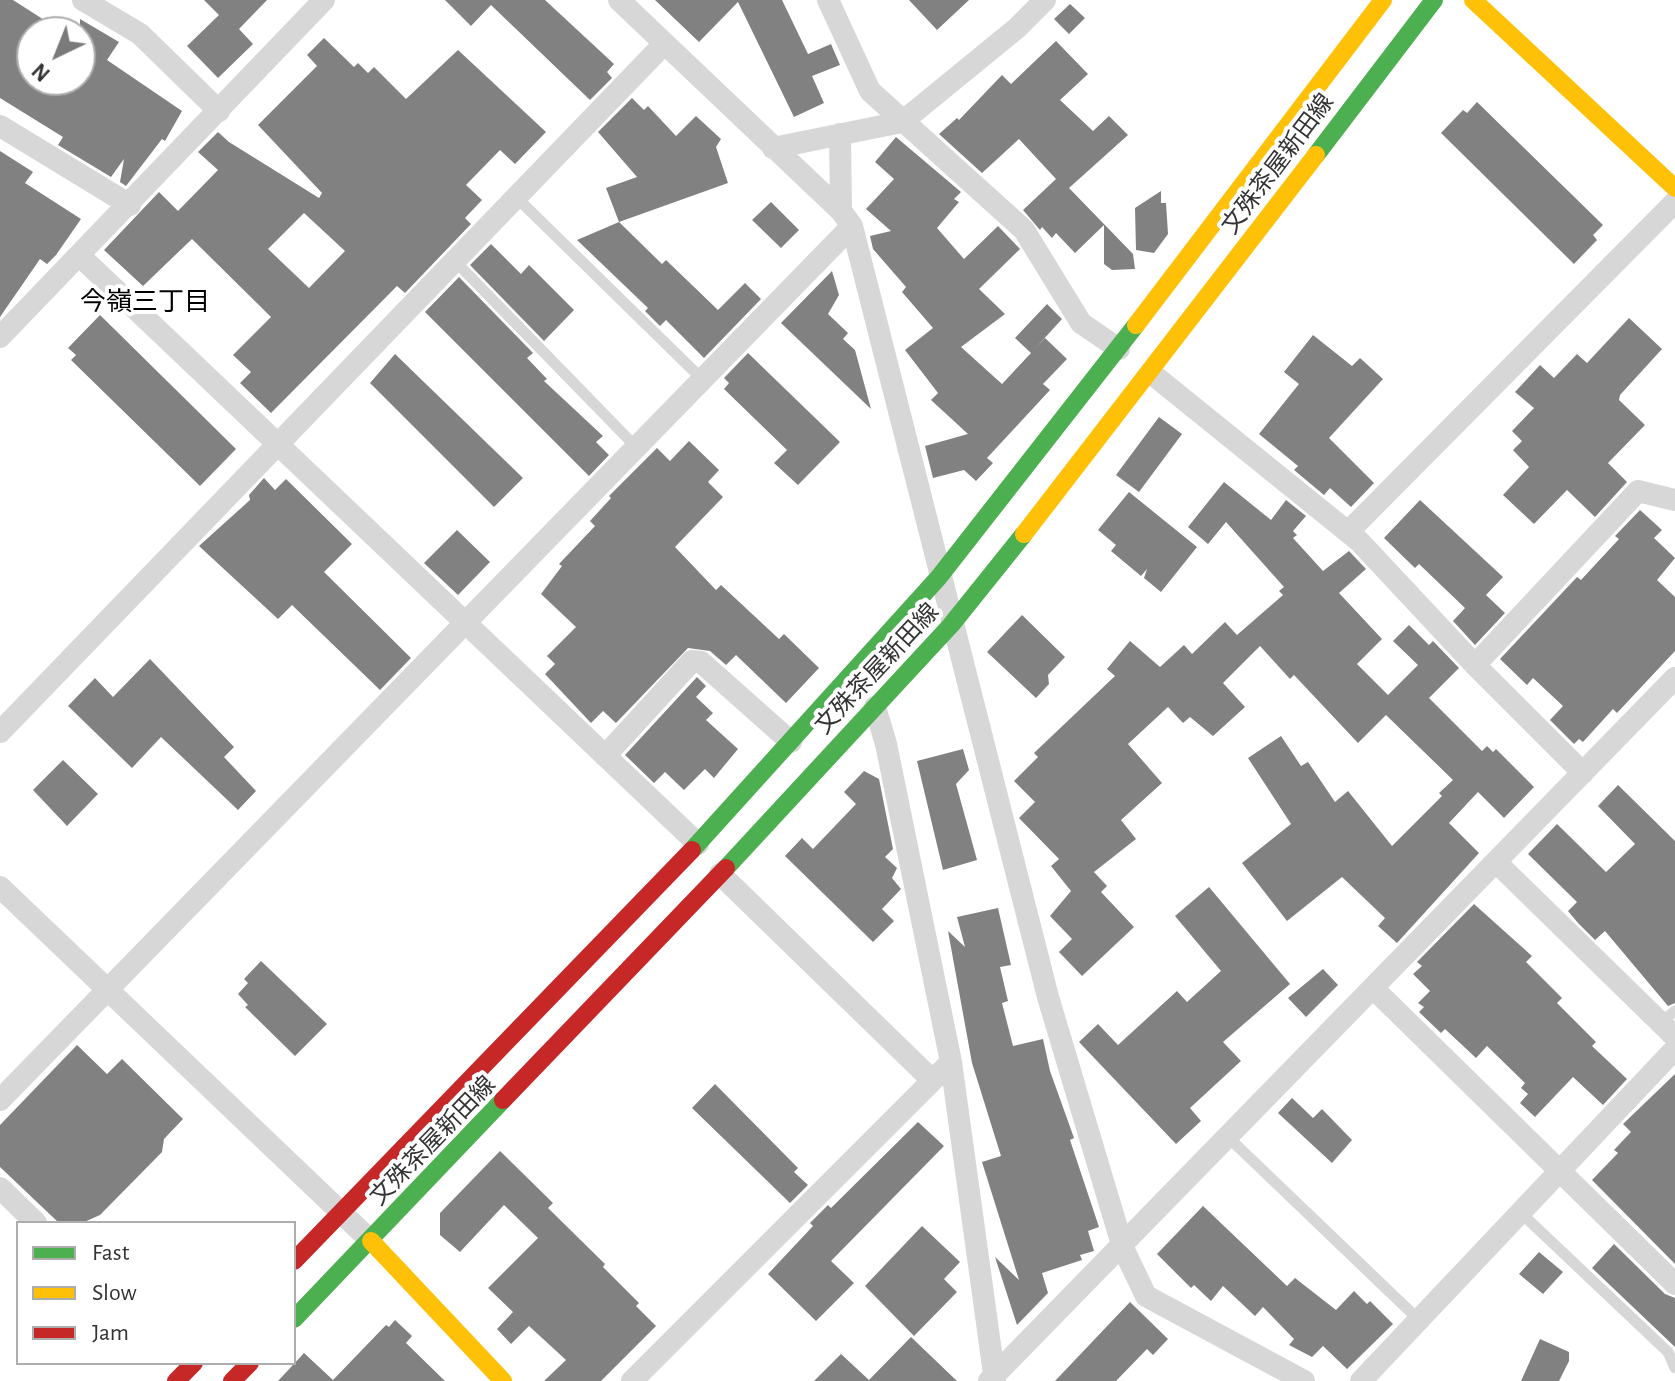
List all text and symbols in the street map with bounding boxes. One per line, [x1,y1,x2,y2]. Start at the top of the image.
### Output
north arrow [16,16,96,96]
text: N [28,59,54,85]
street label: 文殊茶屋新田線 [1216,88,1340,240]
district label: 今嶺三丁目 [80,286,210,318]
street label: 文殊茶屋新田線 [809,598,945,740]
street label: 文殊茶屋新田線 [364,1071,502,1211]
legend [16,1221,296,1365]
text: Fast [92,1241,129,1265]
text: Slow [92,1281,137,1305]
text: Jam [92,1321,129,1345]

